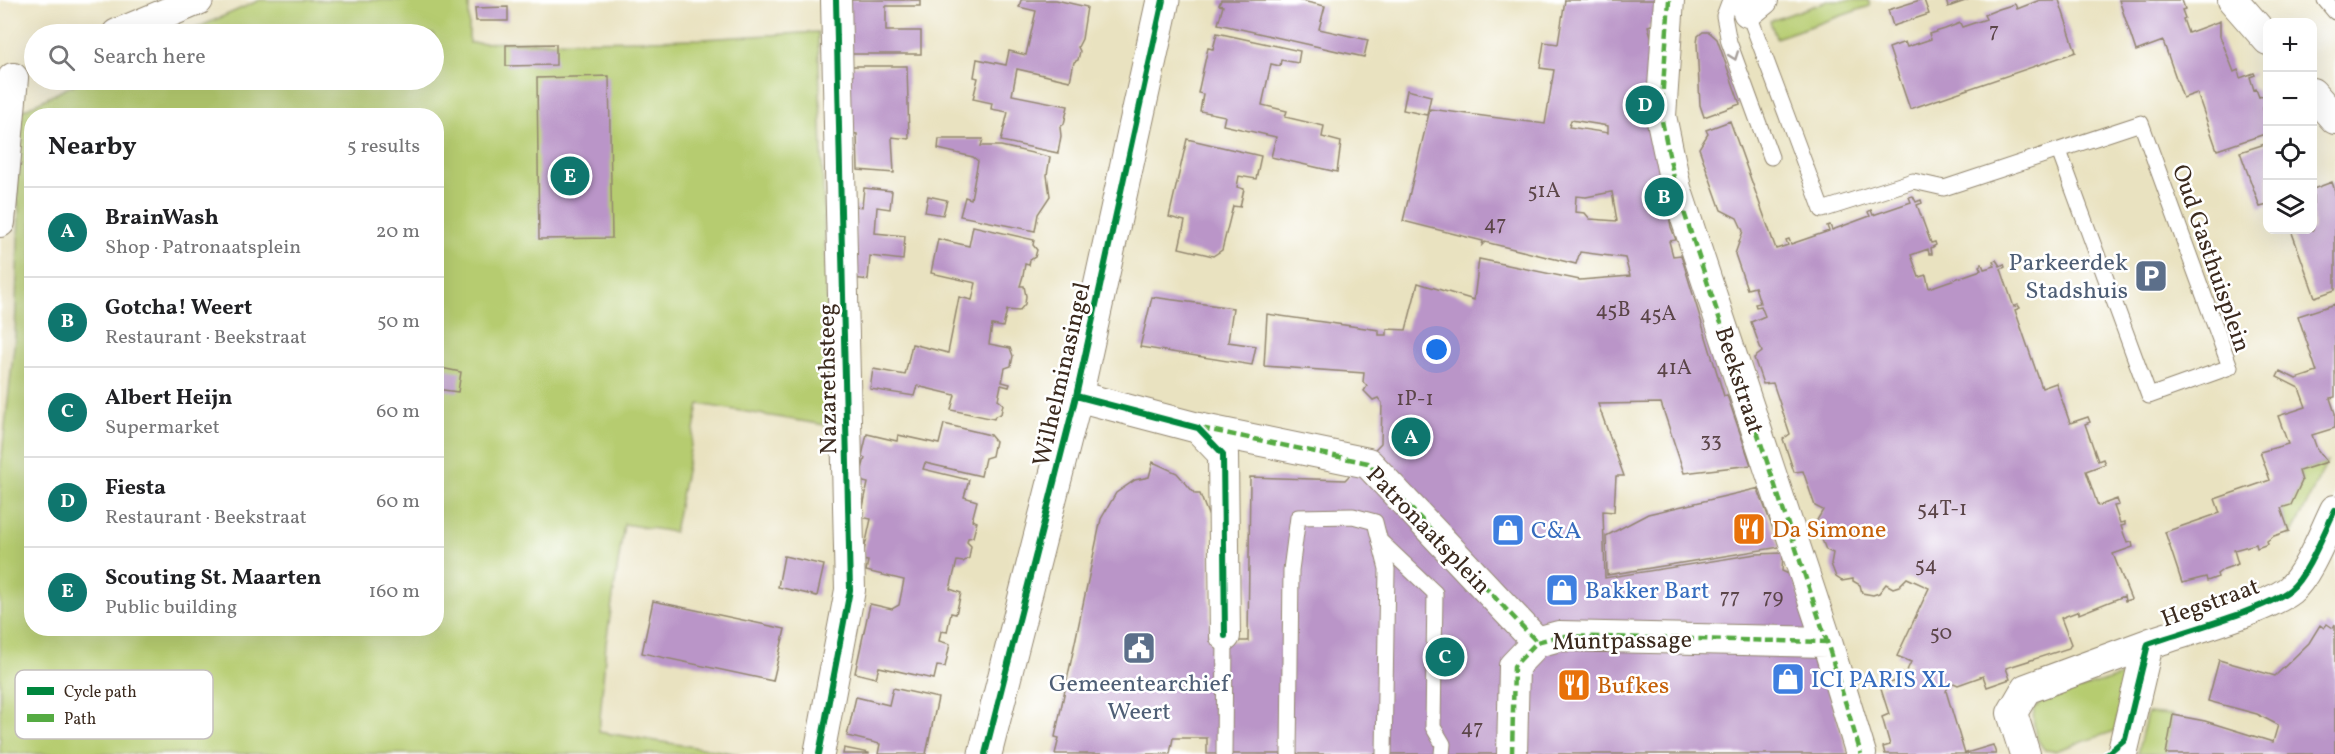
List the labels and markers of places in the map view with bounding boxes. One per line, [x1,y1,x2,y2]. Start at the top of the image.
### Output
pin: D [1626,82,1664,128]
pin: E [550,154,590,198]
pin: B [1644,174,1684,220]
place label: Parkeerdek Stadshuis [2009,247,2128,309]
parking icon: Parkeerdek Stadshuis [2133,258,2169,294]
pin: A [1392,414,1430,460]
restaurant icon: Da Simone [1731,511,1767,547]
shop icon: C&A [1490,512,1526,548]
place label: Da Simone [1772,514,1886,548]
place label: C&A [1531,515,1581,549]
shop icon: Bakker Bart [1544,572,1580,608]
place label: Bakker Bart [1585,575,1709,609]
public building icon: Gemeentearchief Weert [1121,630,1157,666]
pin: C [1426,634,1464,680]
shop icon: ICI PARIS XL [1770,661,1806,697]
place label: ICI PARIS XL [1811,664,1951,698]
restaurant icon: Bufkes [1556,667,1592,703]
place label: Gemeentearchief Weert [1049,668,1232,730]
place label: Bufkes [1597,670,1669,704]

